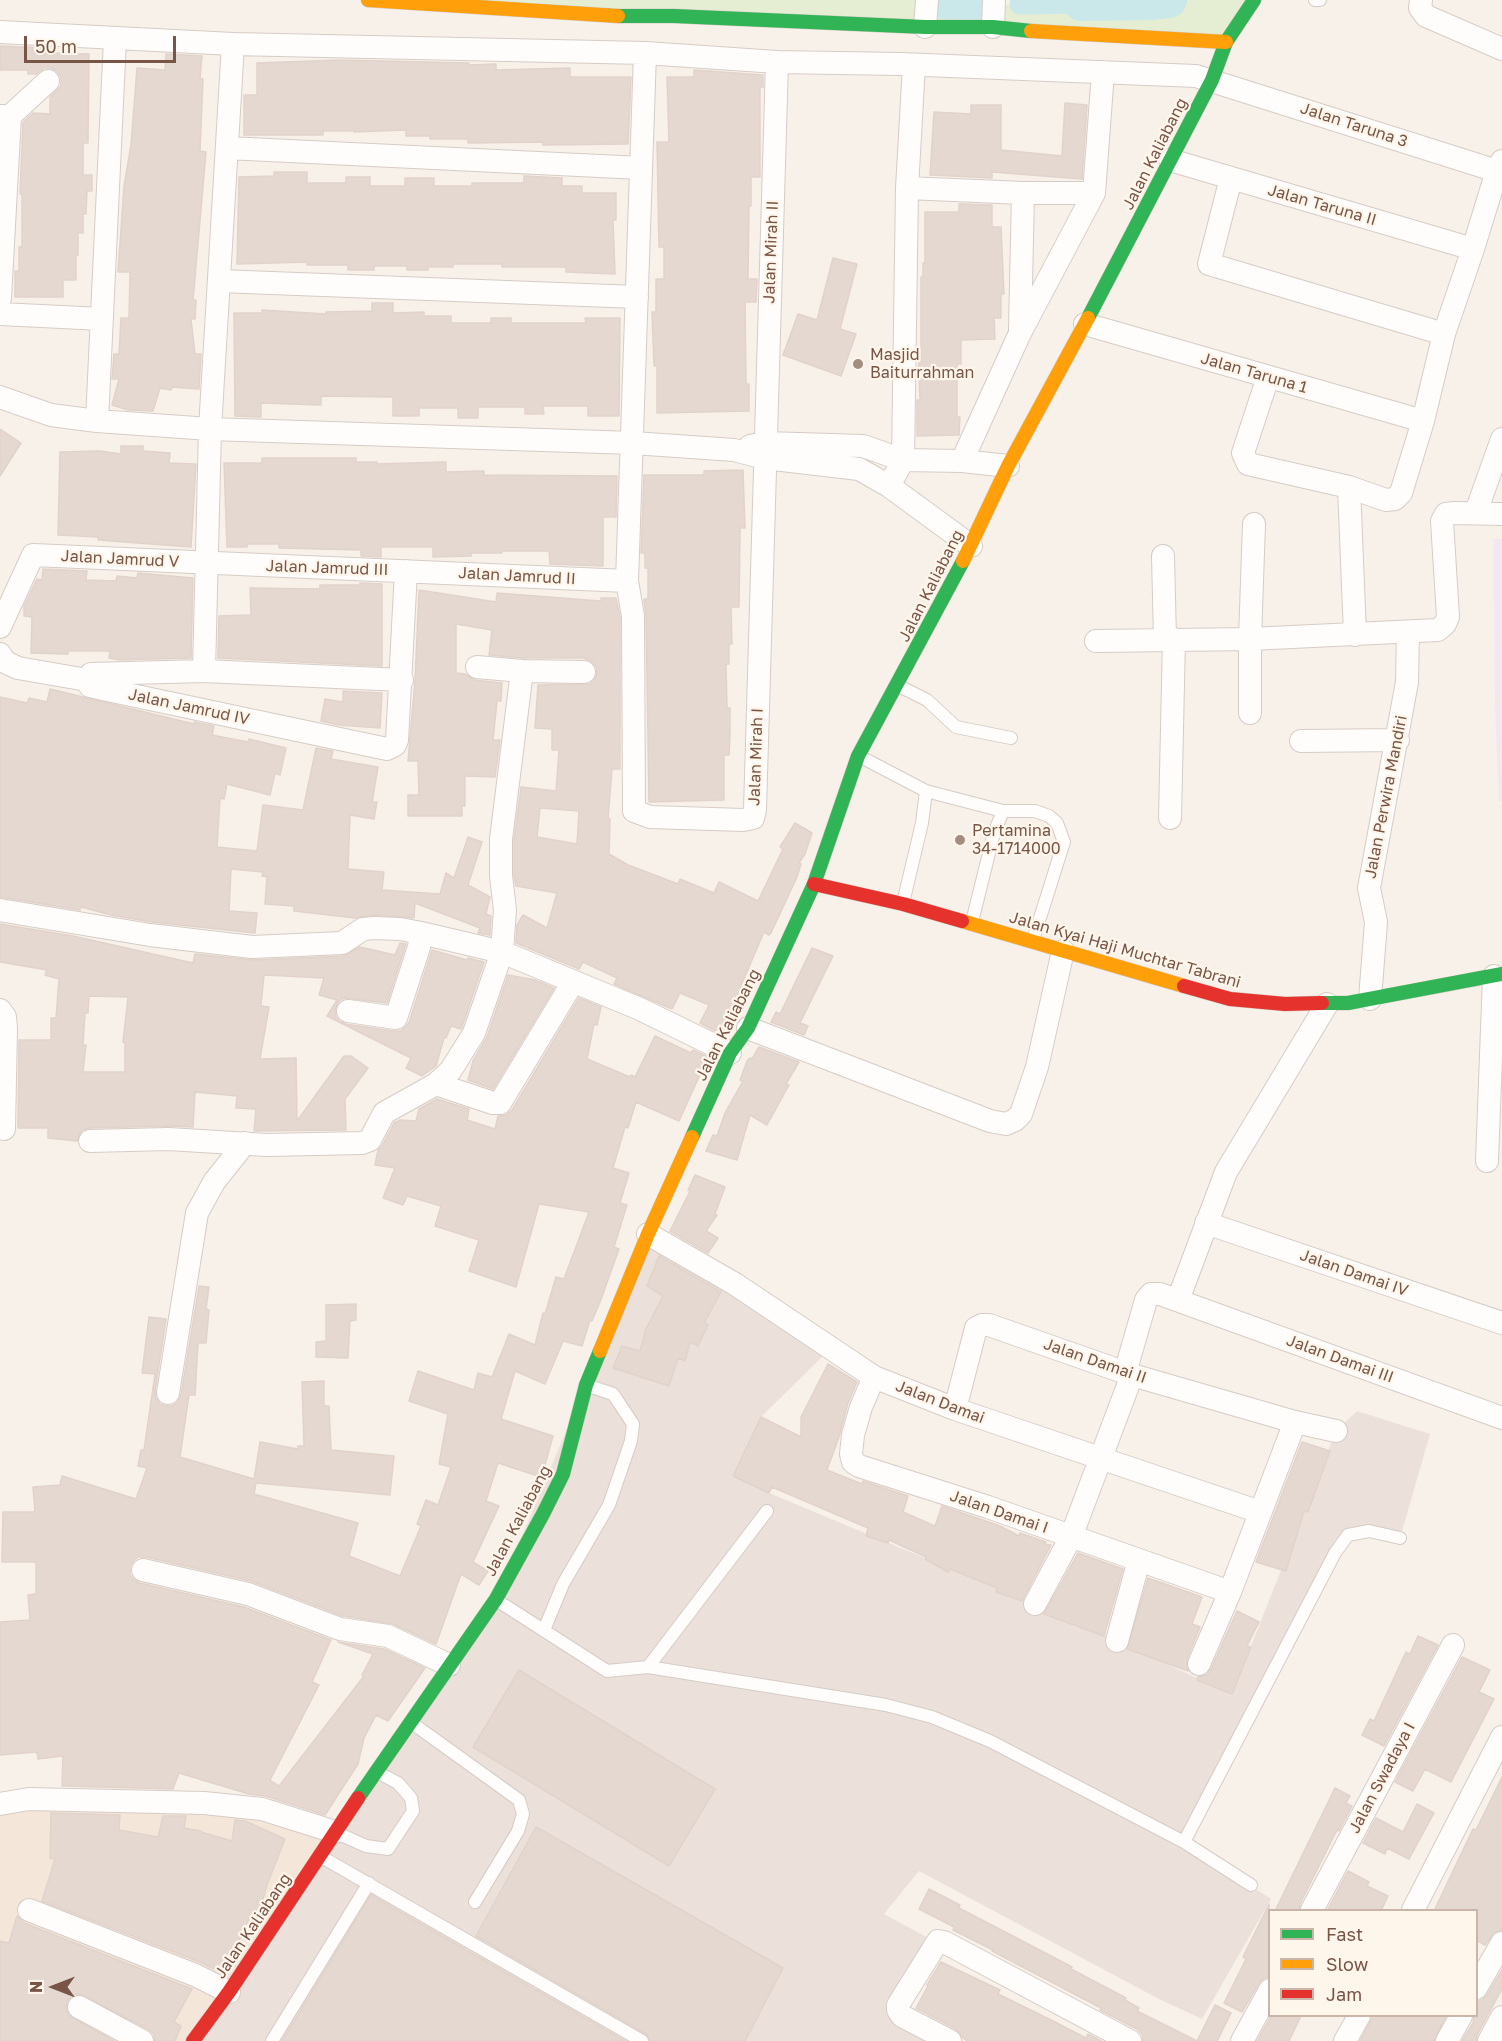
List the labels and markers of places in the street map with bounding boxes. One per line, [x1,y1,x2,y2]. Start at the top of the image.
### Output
place label: Masjid Baiturrahman [870,345,974,383]
marker: Masjid Baiturrahman [851,357,865,371]
place label: Pertamina 34-1714000 [972,821,1061,859]
marker: Pertamina 34-1714000 [953,833,967,847]

